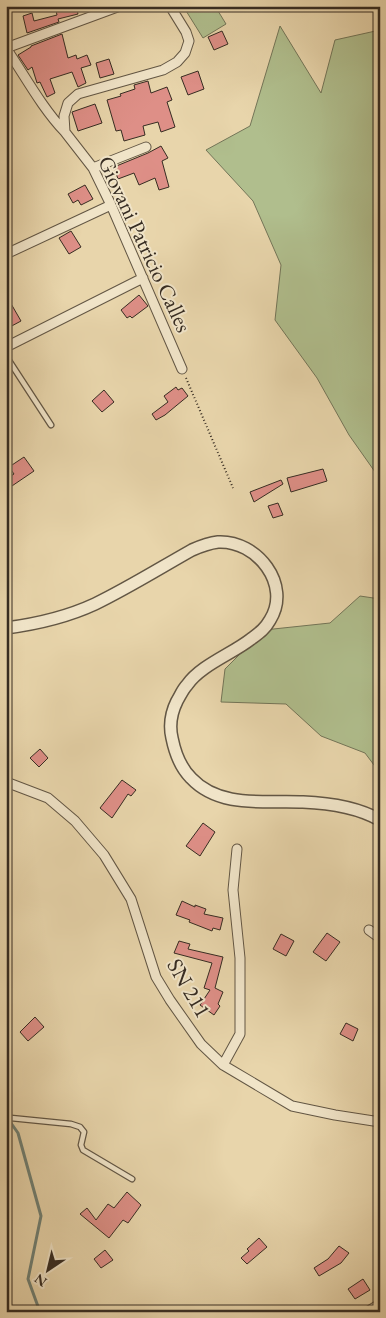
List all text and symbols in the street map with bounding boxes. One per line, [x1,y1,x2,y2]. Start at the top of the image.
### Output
street label: Giovani Patricio Calles [91,151,199,337]
street label: SN 211 [161,953,217,1023]
north arrow [22,1246,72,1296]
text: N [30,1270,50,1291]

